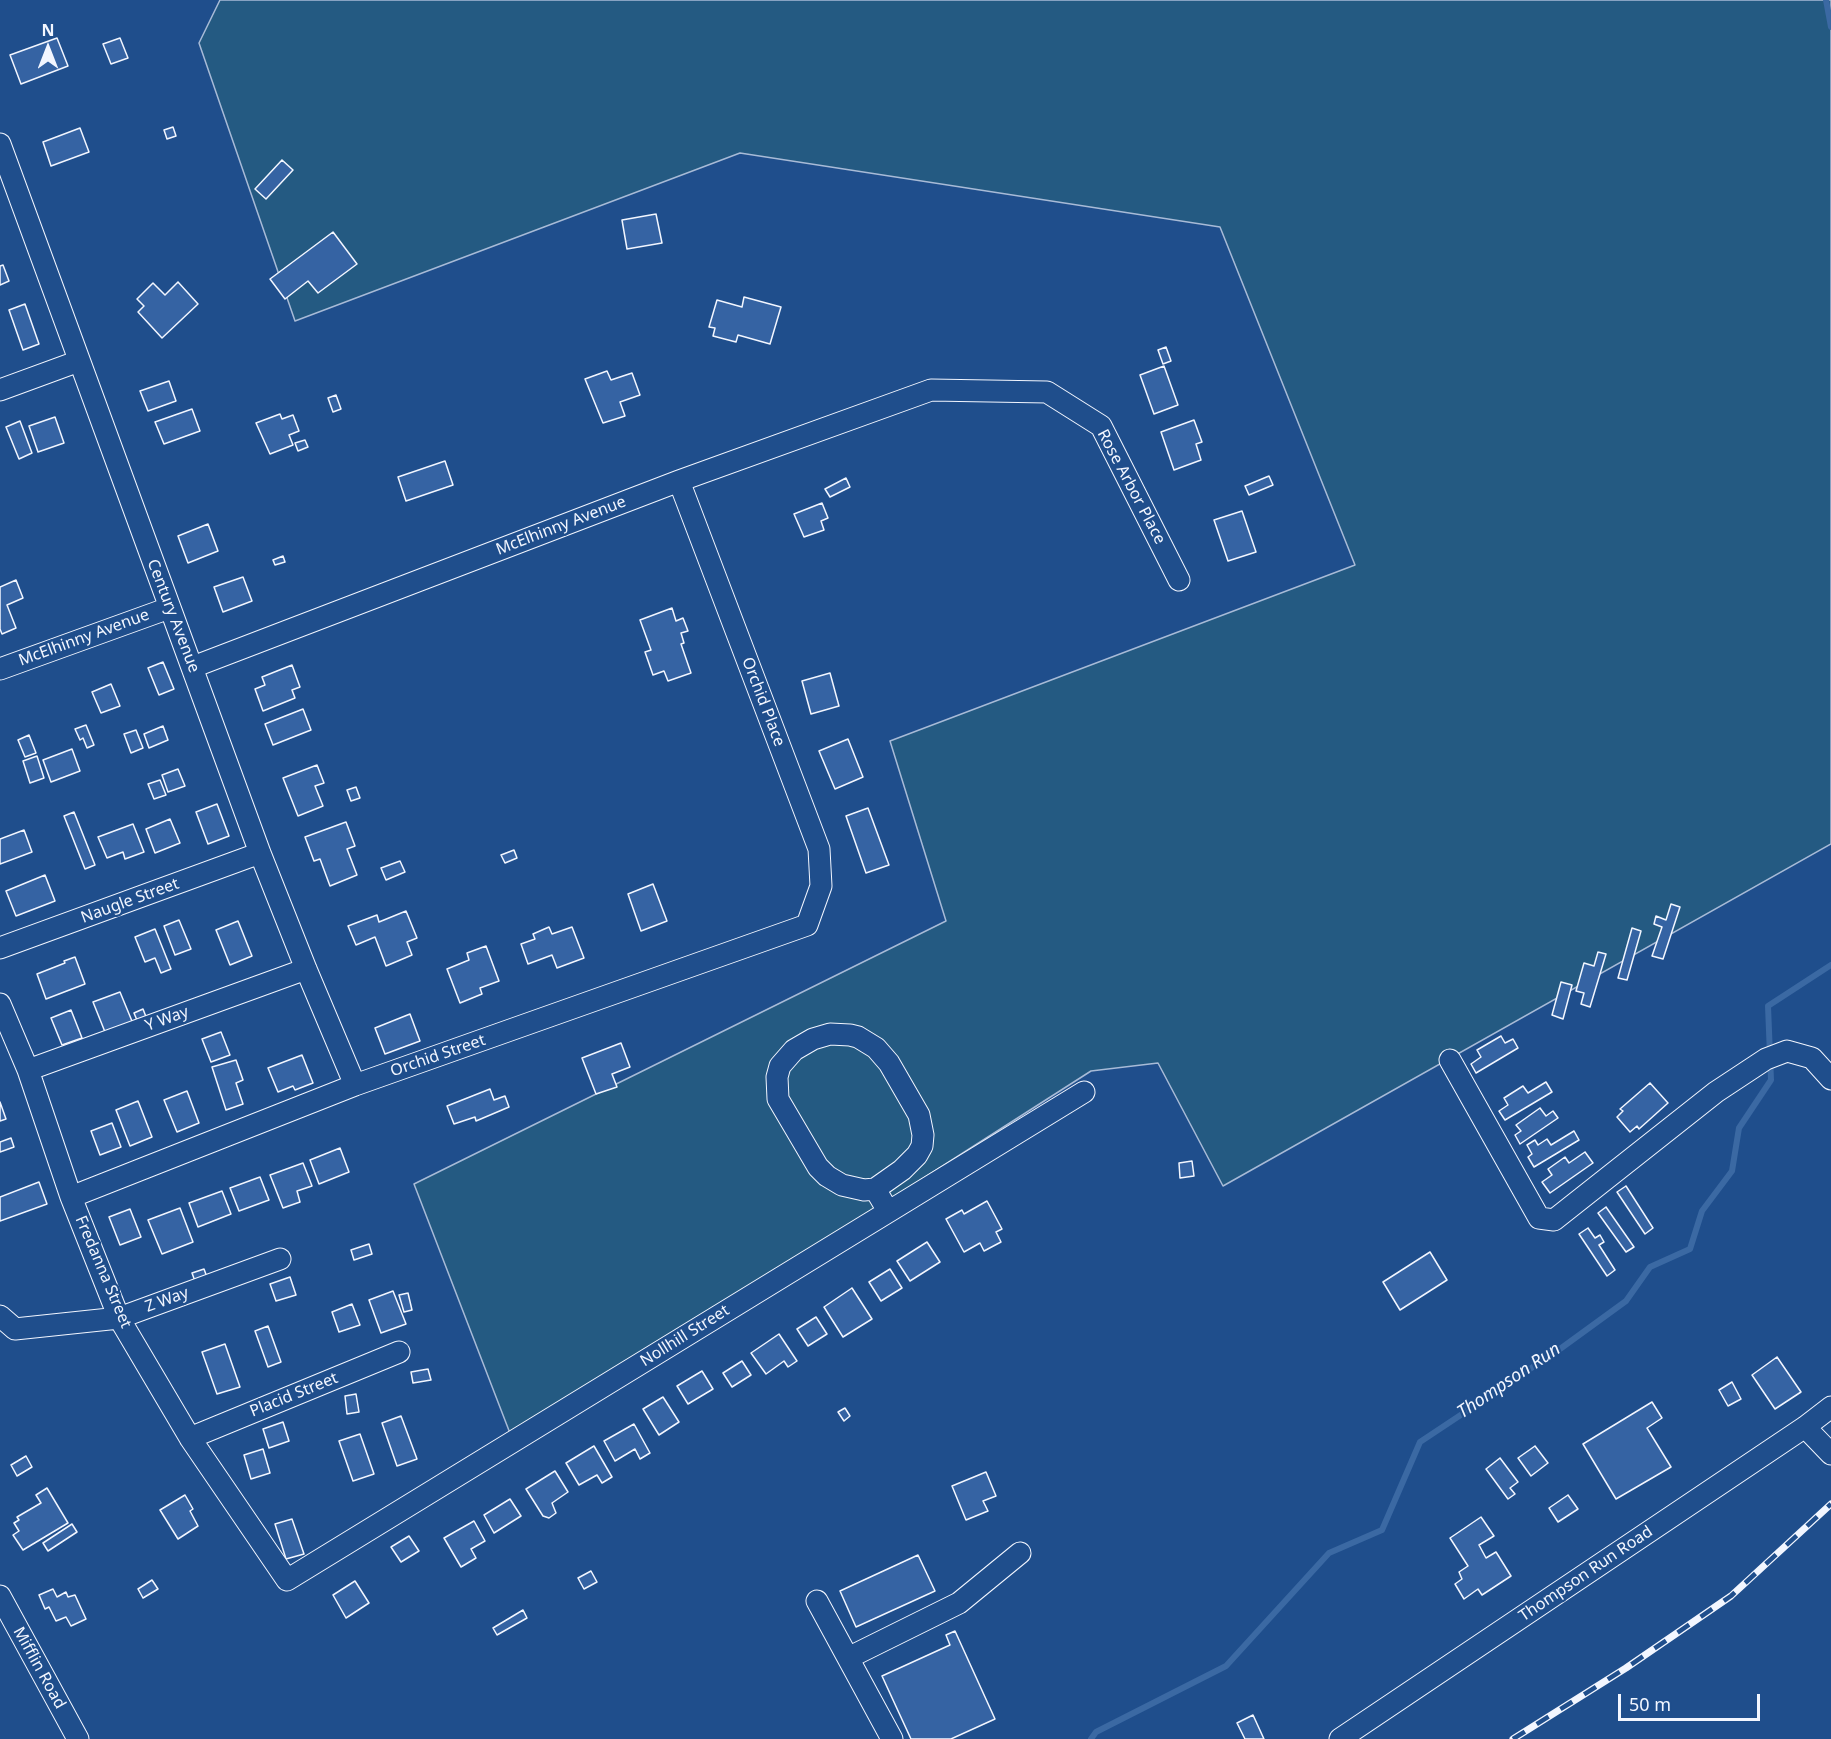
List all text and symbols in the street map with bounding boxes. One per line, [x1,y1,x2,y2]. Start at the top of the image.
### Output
north arrow [18,18,78,78]
text: N [41,19,55,41]
street label: Rose Arbor Place [1093,426,1169,548]
street label: McElhinny Avenue [493,492,629,560]
street label: Century Avenue [143,557,203,675]
street label: McElhinny Avenue [16,605,152,671]
street label: Orchid Place [737,655,789,749]
street label: Naugle Street [78,874,182,928]
street label: Y Way [143,1002,191,1036]
street label: Orchid Street [388,1031,488,1081]
street label: Fredanna Street [71,1213,135,1331]
street label: Z Way [143,1283,191,1317]
street label: Nollhill Street [637,1301,733,1371]
water label: Thompson Run [1453,1339,1565,1423]
street label: Placid Street [247,1369,341,1421]
street label: Thompson Run Road [1516,1522,1656,1626]
street label: Mifflin Road [9,1624,69,1712]
scale bar [1621,1682,1764,1720]
text: 50 m [1629,1692,1671,1716]

